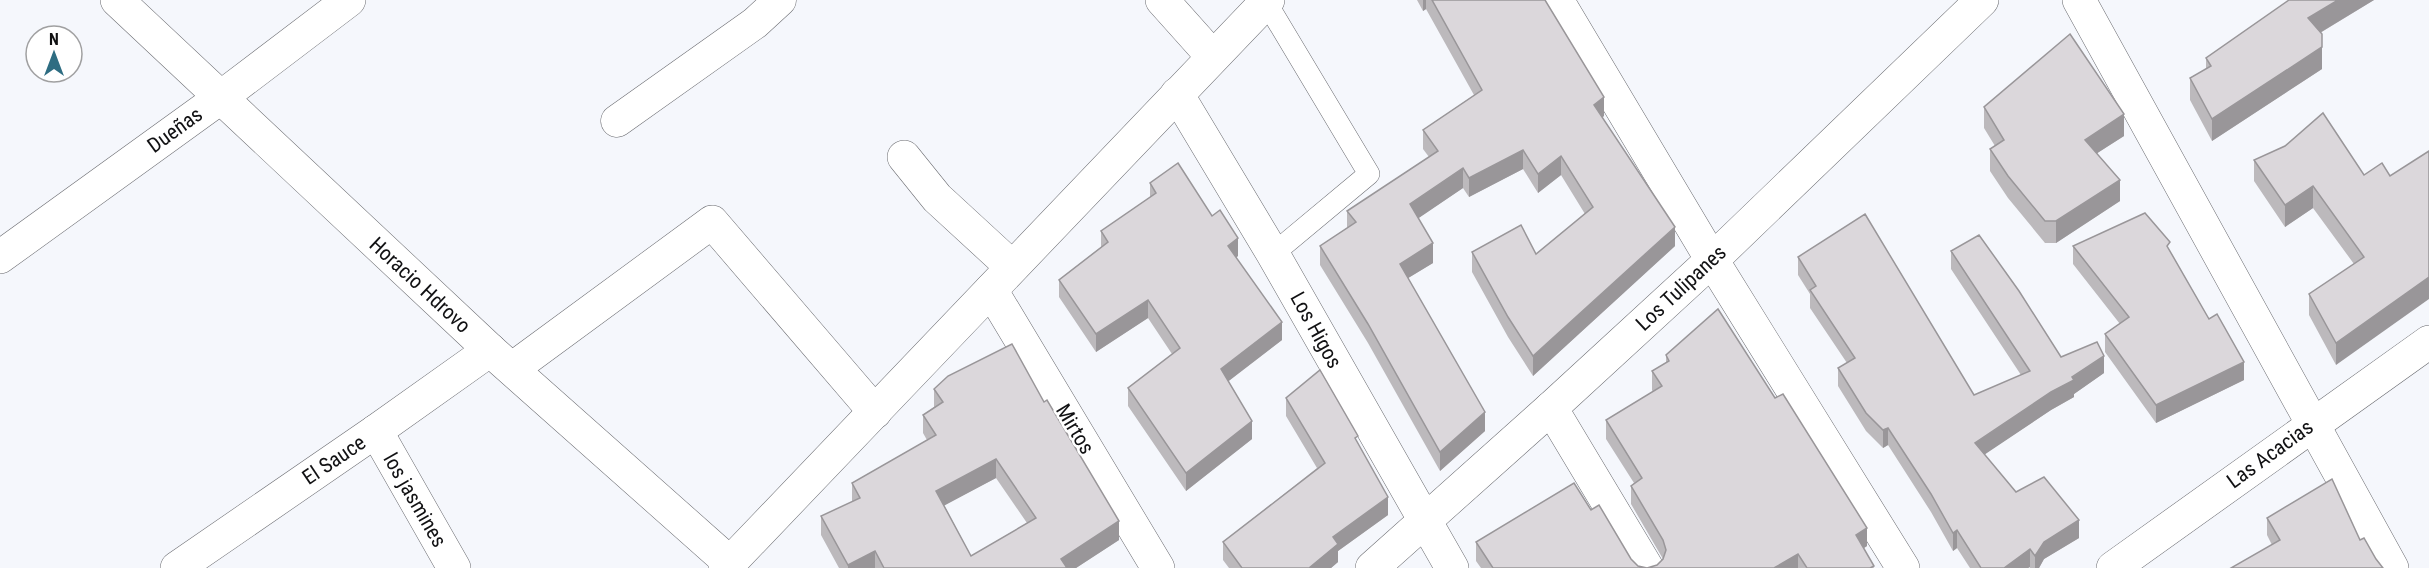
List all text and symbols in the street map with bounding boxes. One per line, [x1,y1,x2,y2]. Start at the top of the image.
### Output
north arrow [24,24,84,84]
text: N [49,30,59,49]
street label: Dueñas [143,102,207,158]
street label: Horacio Hdrovo [365,232,475,338]
street label: Los Tulipanes [1631,240,1731,336]
street label: Los Higos [1285,288,1347,372]
street label: Mirtos [1051,400,1099,458]
street label: Las Acacias [2222,415,2318,493]
street label: El Sauce [298,430,370,490]
street label: los jasmines [379,449,451,551]

